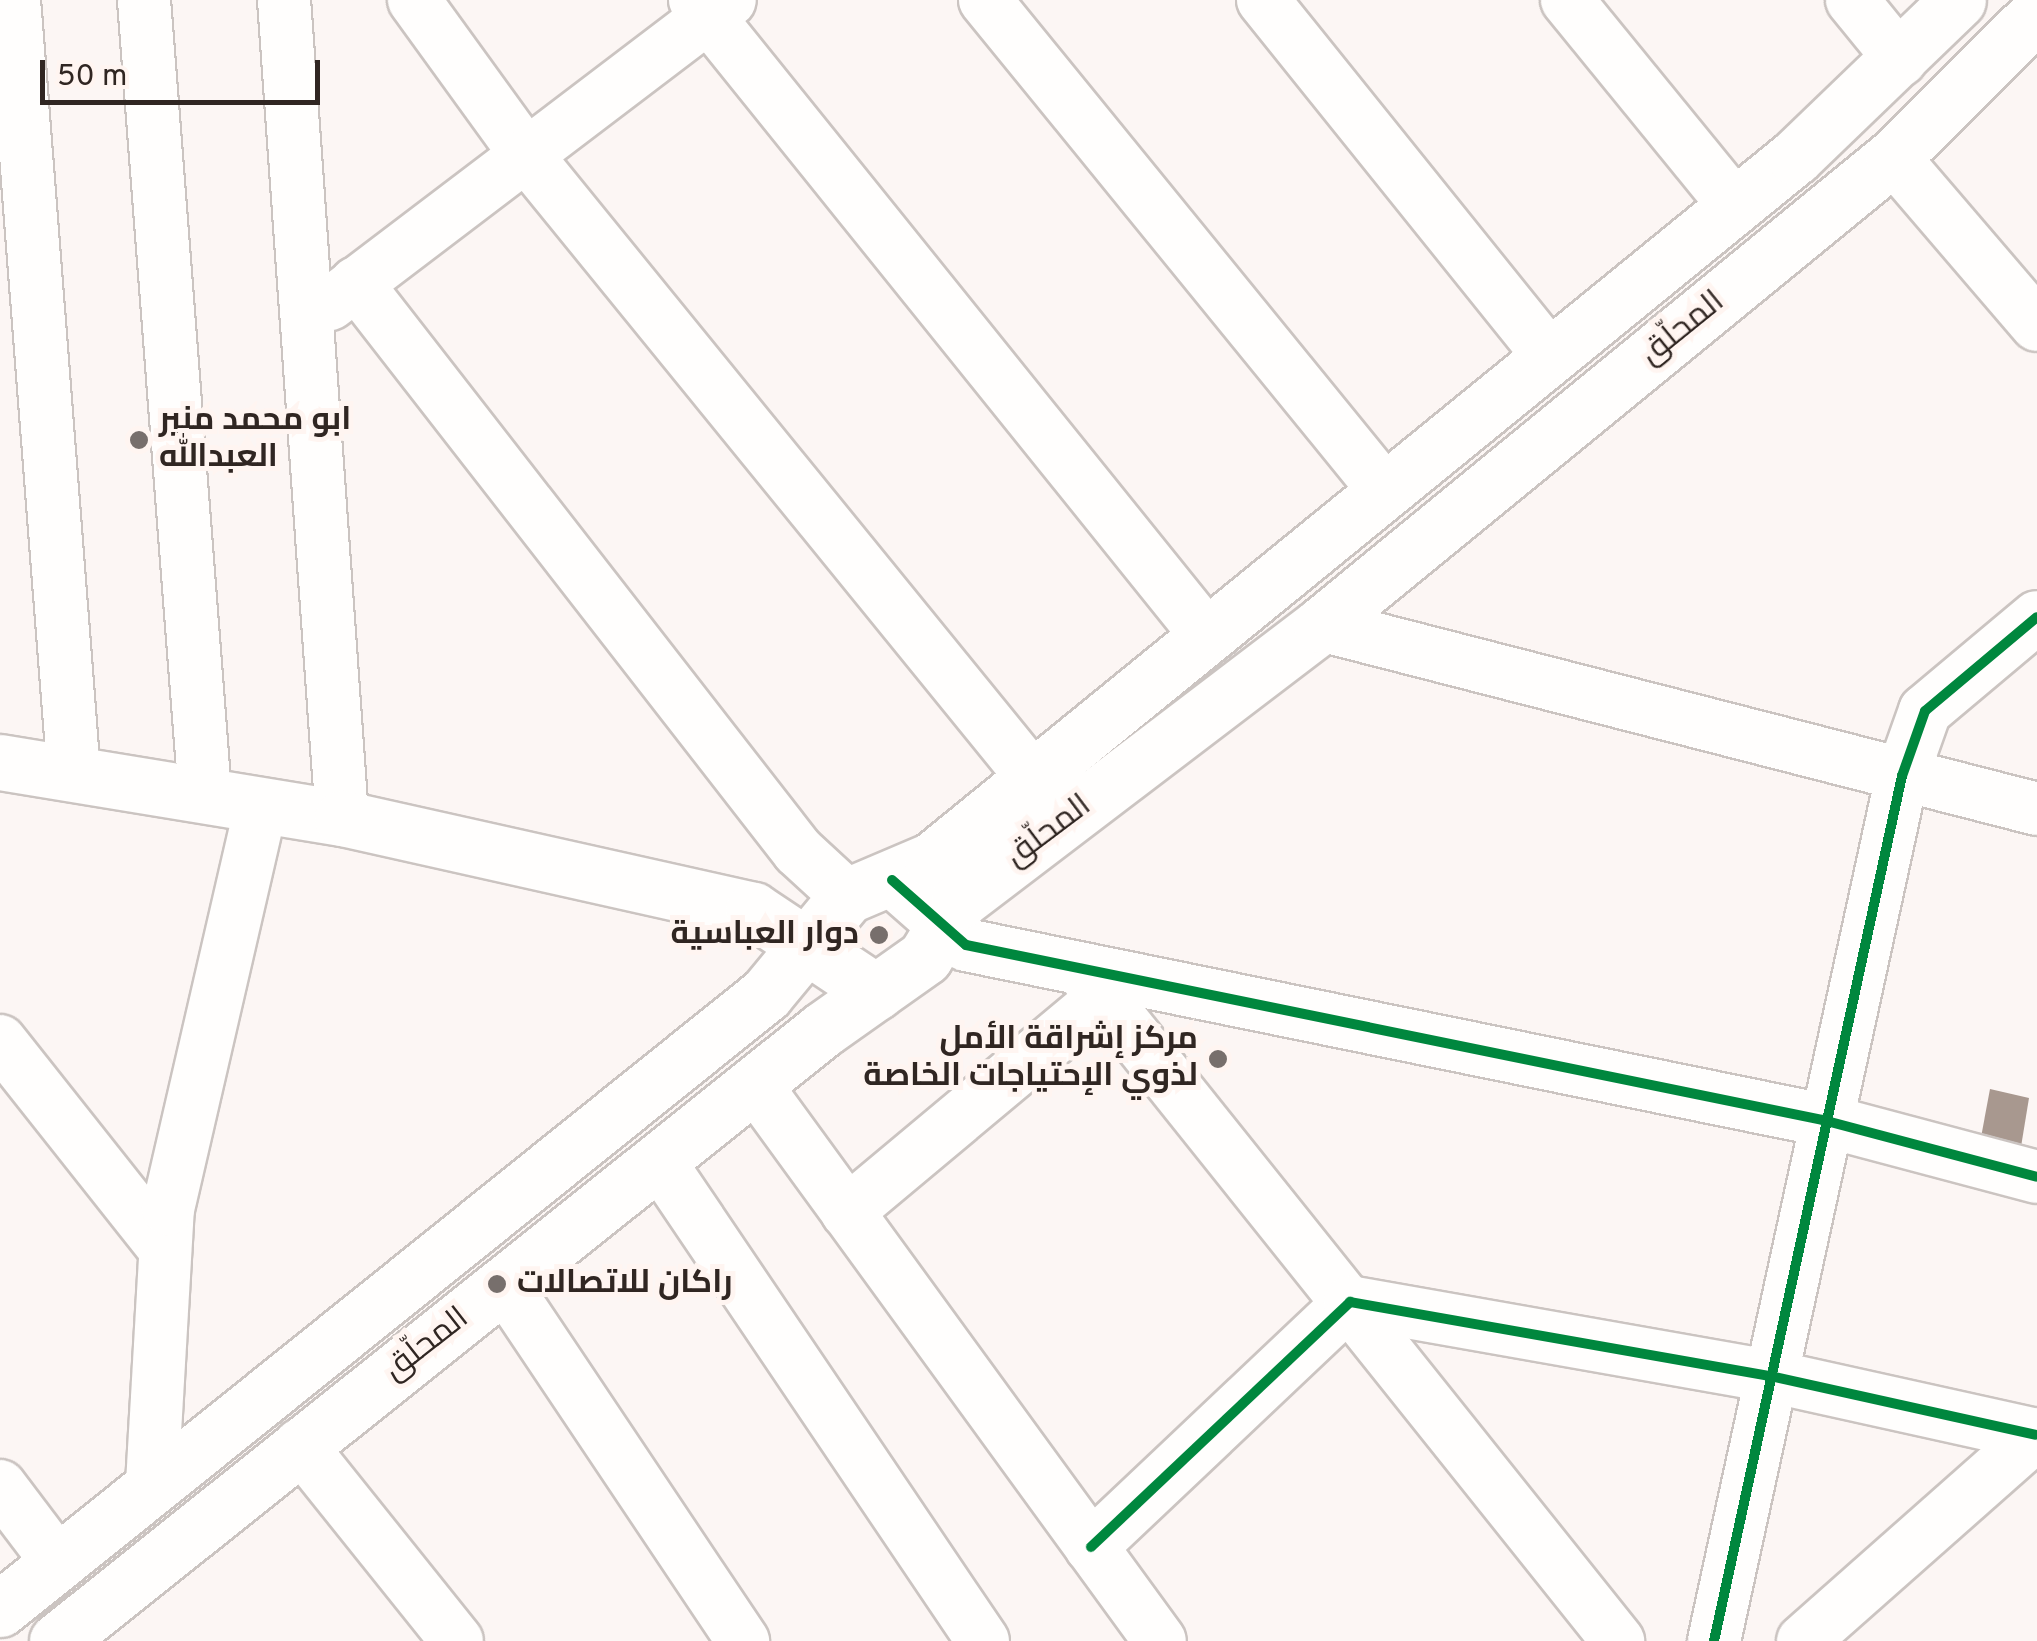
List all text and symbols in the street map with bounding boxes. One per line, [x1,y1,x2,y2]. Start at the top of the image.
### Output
scale bar [45,40,325,102]
text: 50 m [57,59,127,96]
street label: المحلّق [1633,284,1733,374]
place label: ابو محمد منير العبدالله [159,403,351,478]
marker: ابو محمد منير العبدالله [128,429,150,451]
street label: المحلّق [999,788,1099,876]
place label: دوار العباسية [671,916,859,954]
marker: دوار العباسية [868,924,890,946]
place label: مركز إشراقة الأمل لذوي الإحتياجات الخاصة [863,1022,1198,1097]
marker: مركز إشراقة الأمل لذوي الإحتياجات الخاصة [1207,1048,1229,1070]
place label: راكان للاتصالات [517,1265,733,1303]
marker: راكان للاتصالات [486,1273,508,1295]
street label: المحلّق [377,1300,477,1390]

